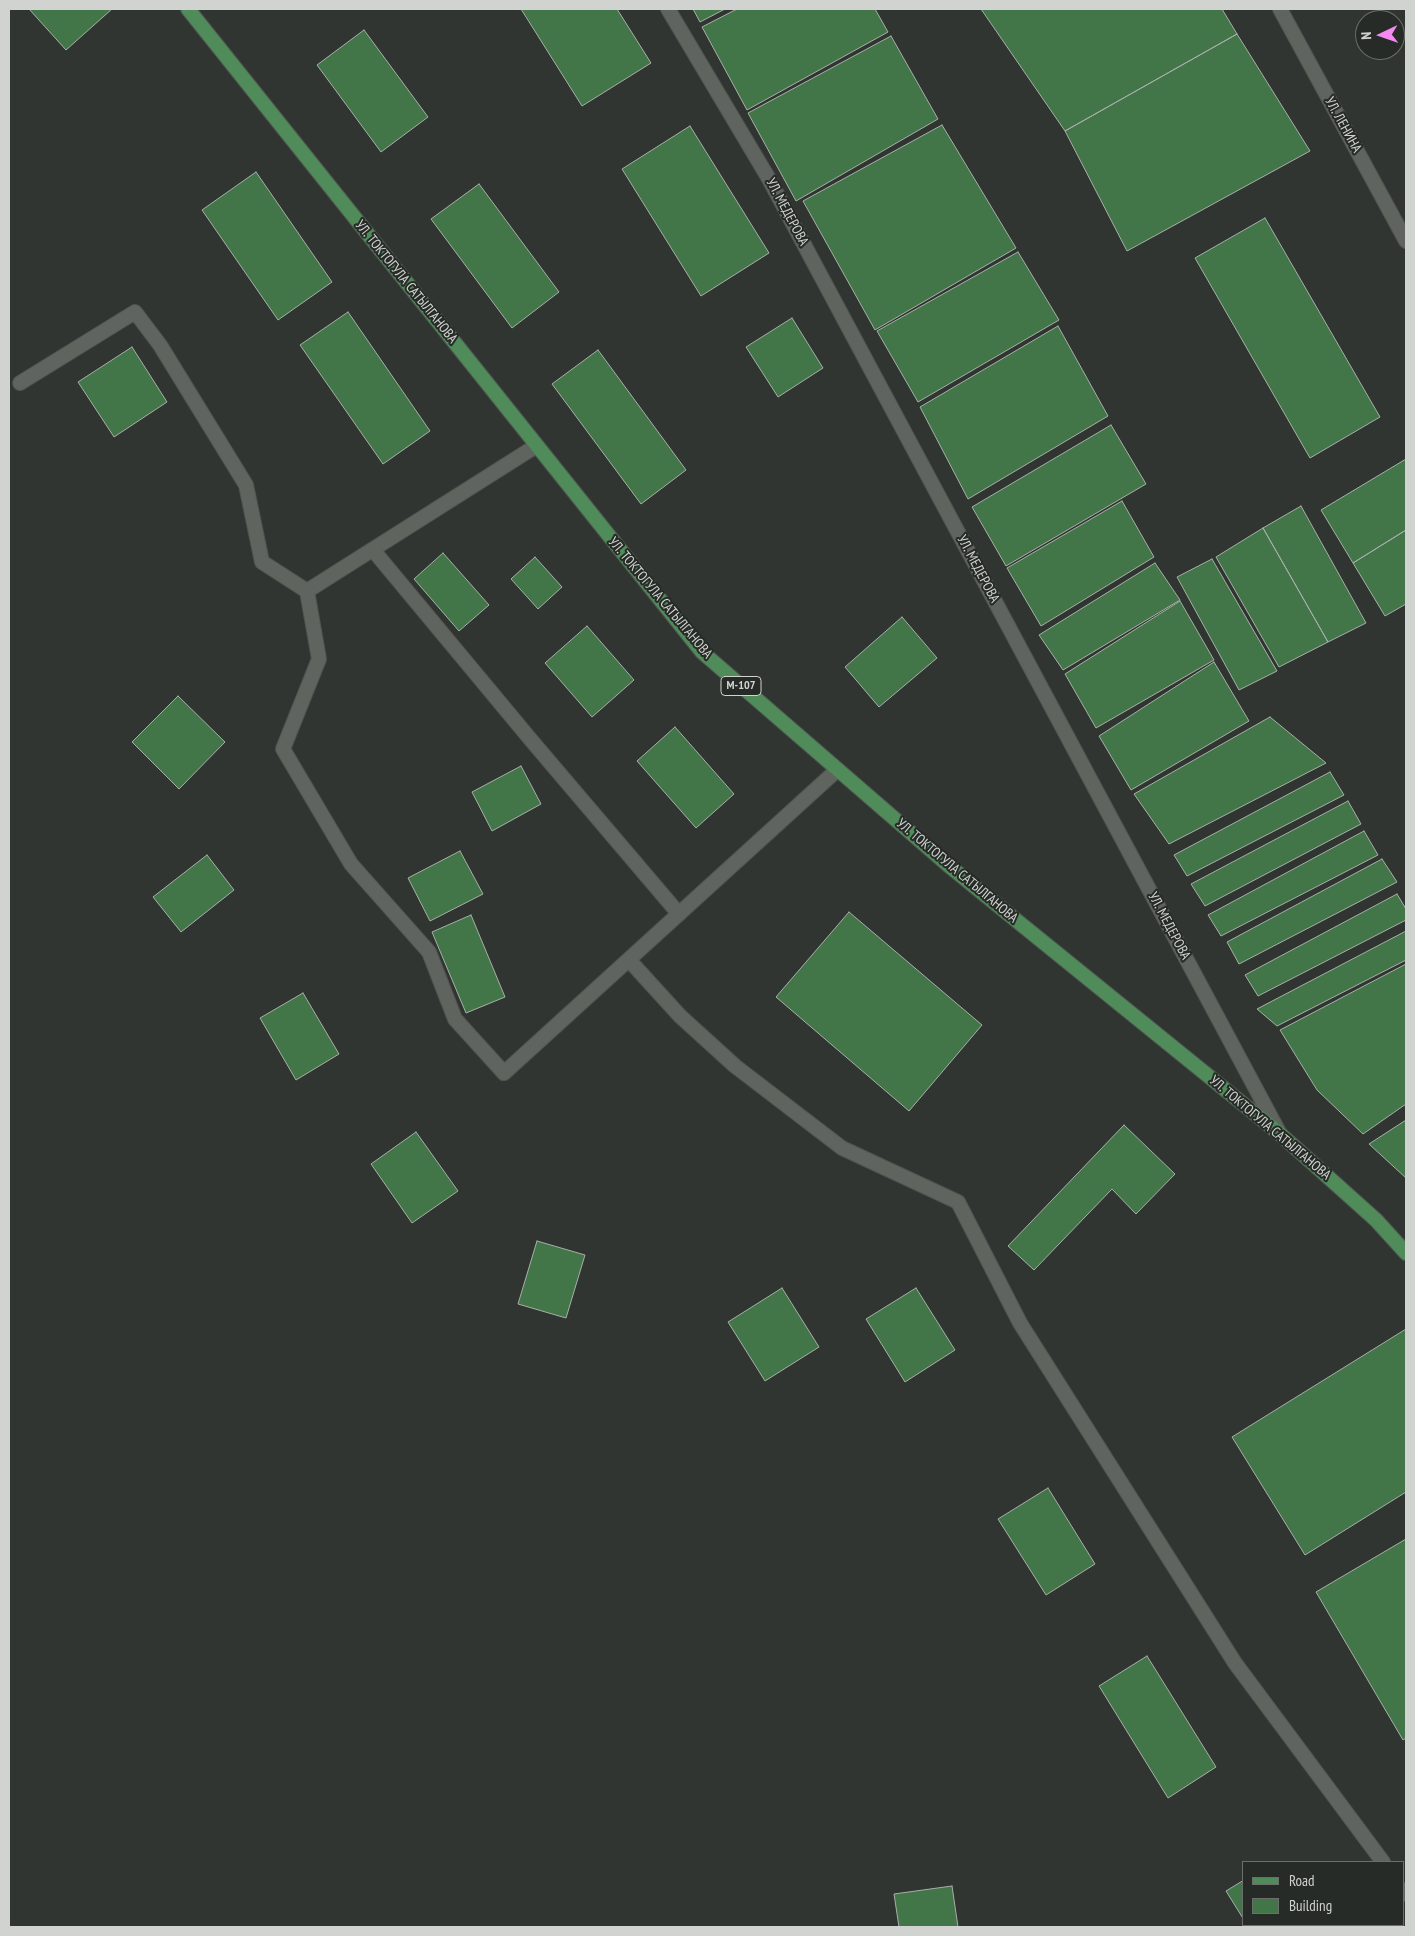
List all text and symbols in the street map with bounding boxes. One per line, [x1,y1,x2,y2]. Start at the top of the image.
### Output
north arrow [1355,10,1405,60]
text: N [1357,31,1375,40]
street label: УЛ. ЛЕНИНА [1321,94,1365,156]
street label: УЛ. МЕДЕРОВА [762,175,812,249]
street label: УЛ. ТОКТОГУЛА САТЫЛГАНОВА [351,217,461,347]
street label: УЛ. МЕДЕРОВА [953,532,1003,606]
street label: УЛ. ТОКТОГУЛА САТЫЛГАНОВА [604,534,716,662]
road number: М-107 [721,676,761,696]
street label: УЛ. ТОКТОГУЛА САТЫЛГАНОВА [893,815,1021,927]
street label: УЛ. МЕДЕРОВА [1144,889,1194,963]
street label: УЛ. ТОКТОГУЛА САТЫЛГАНОВА [1206,1072,1334,1184]
legend [1242,1861,1405,1926]
text: Road [1289,1871,1315,1890]
text: Building [1289,1896,1332,1915]

